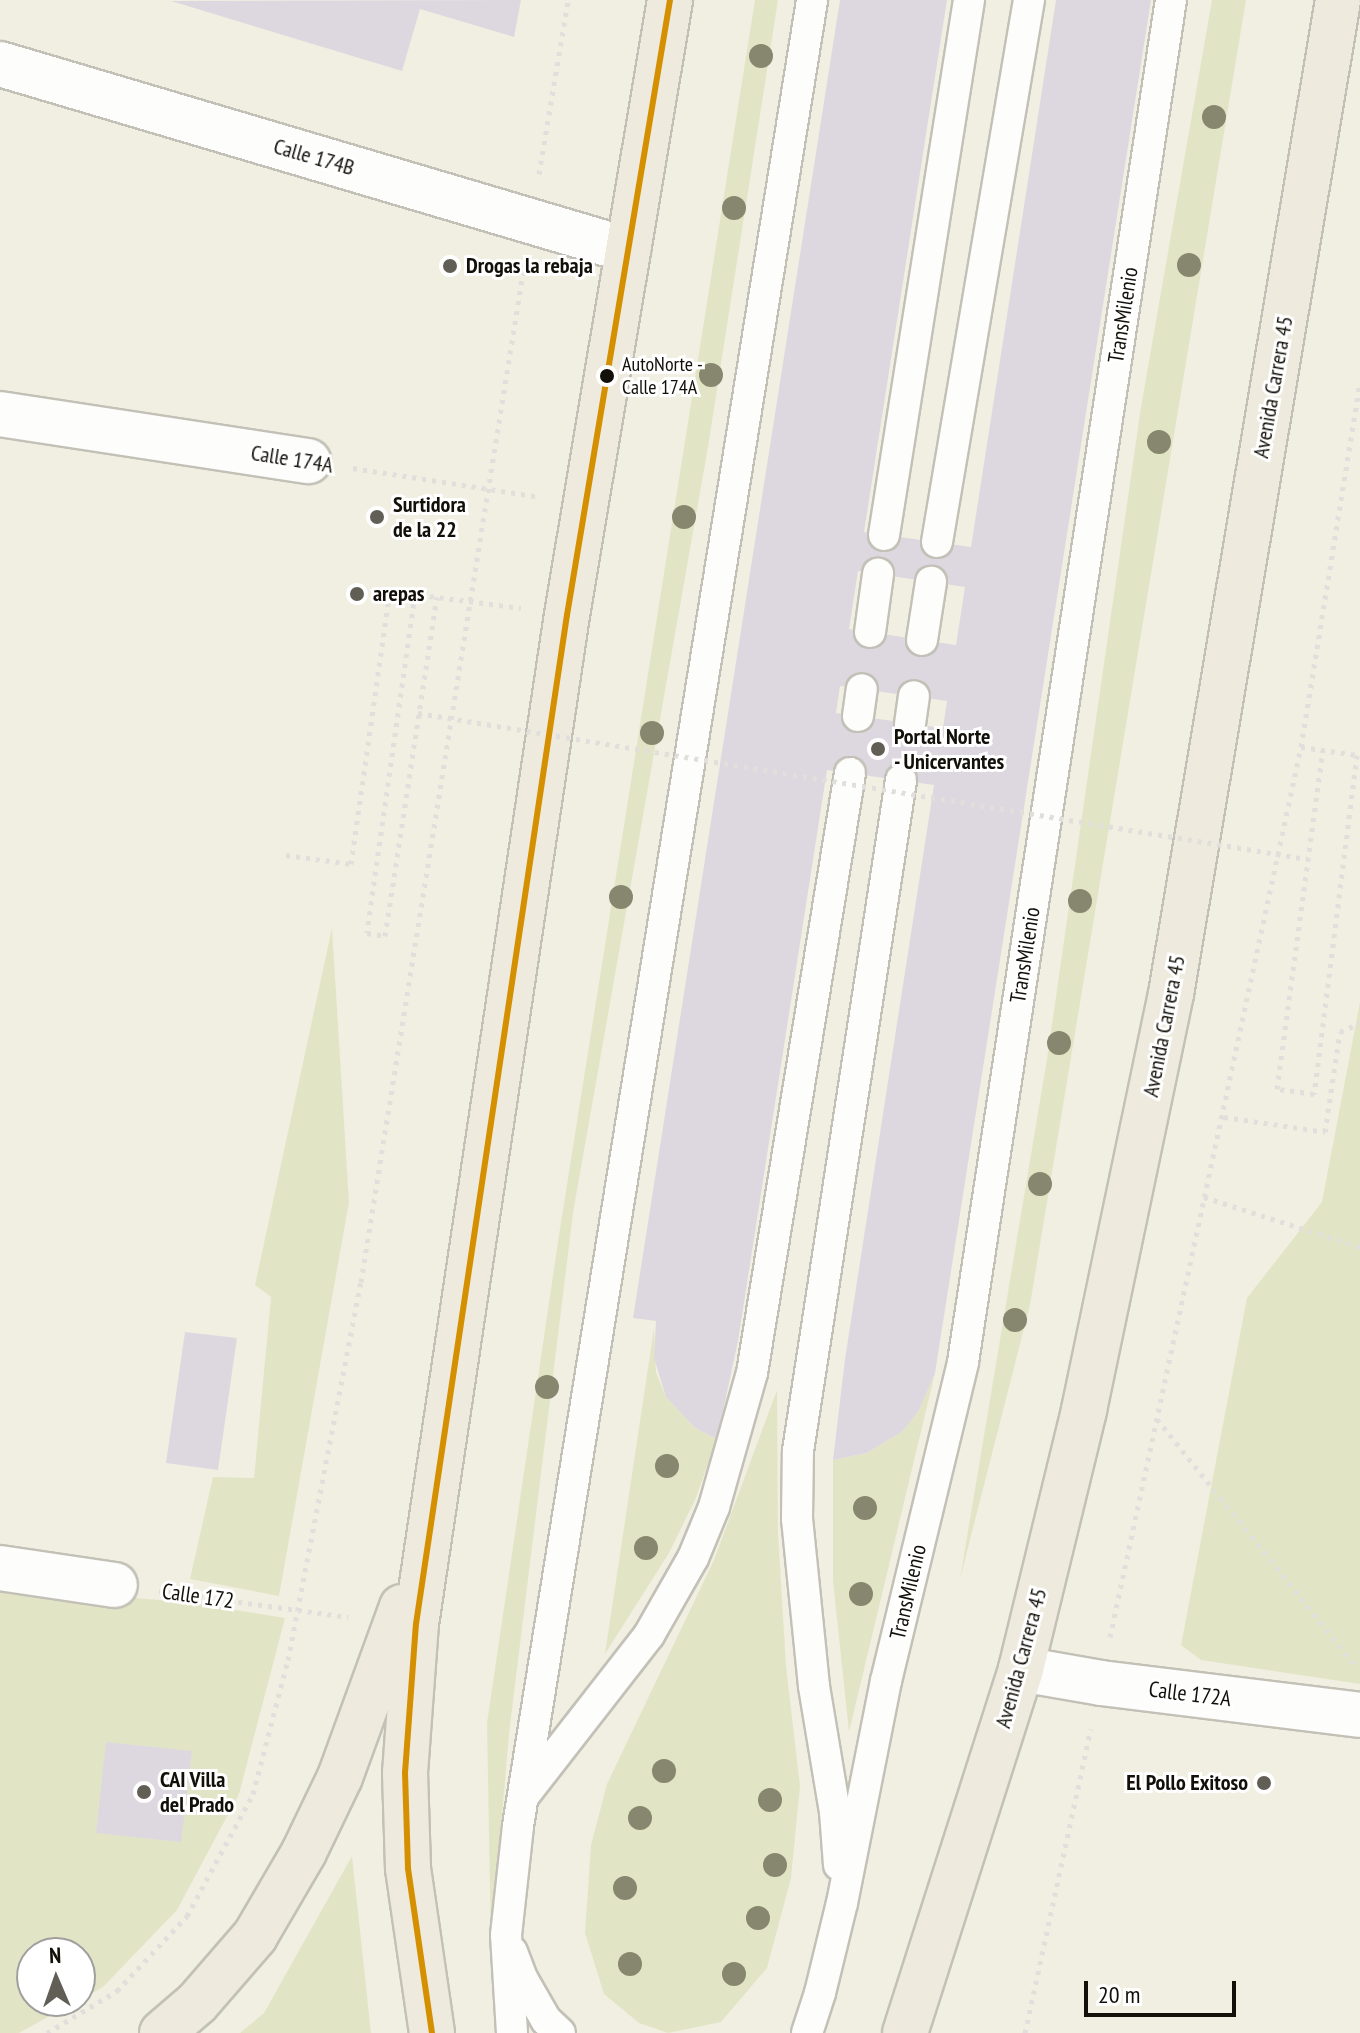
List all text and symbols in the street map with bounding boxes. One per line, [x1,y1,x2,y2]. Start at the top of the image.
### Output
street label: Calle 174B [271,133,357,181]
place label: Drogas la rebaja [466,253,593,279]
marker: Drogas la rebaja [441,257,459,275]
street label: TransMilenio [1102,265,1144,365]
street label: Avenida Carrera 45 [1248,314,1298,460]
place label: AutoNorte - Calle 174A [622,352,703,399]
marker: AutoNorte - Calle 174A [599,368,615,384]
street label: Calle 174A [249,439,335,479]
place label: Surtidora de la 22 [393,491,466,542]
marker: Surtidora de la 22 [368,508,386,526]
place label: arepas [373,581,425,607]
marker: arepas [348,585,366,603]
place label: Portal Norte - Unicervantes [894,723,1006,774]
marker: Portal Norte - Unicervantes [869,740,887,758]
street label: TransMilenio [1004,905,1046,1005]
street label: Avenida Carrera 45 [1137,953,1191,1099]
street label: TransMilenio [884,1542,932,1642]
street label: Calle 172 [160,1578,236,1614]
street label: Avenida Carrera 45 [990,1585,1052,1731]
street label: Calle 172A [1147,1676,1233,1712]
place label: CAI Villa del Prado [160,1766,234,1818]
place label: El Pollo Exitoso [1126,1770,1248,1796]
marker: El Pollo Exitoso [1255,1774,1273,1792]
marker: CAI Villa del Prado [135,1783,153,1801]
north arrow [16,1937,96,2017]
text: N [49,1941,62,1969]
scale bar [1088,1965,1240,2015]
text: 20 m [1098,1979,1140,2010]

